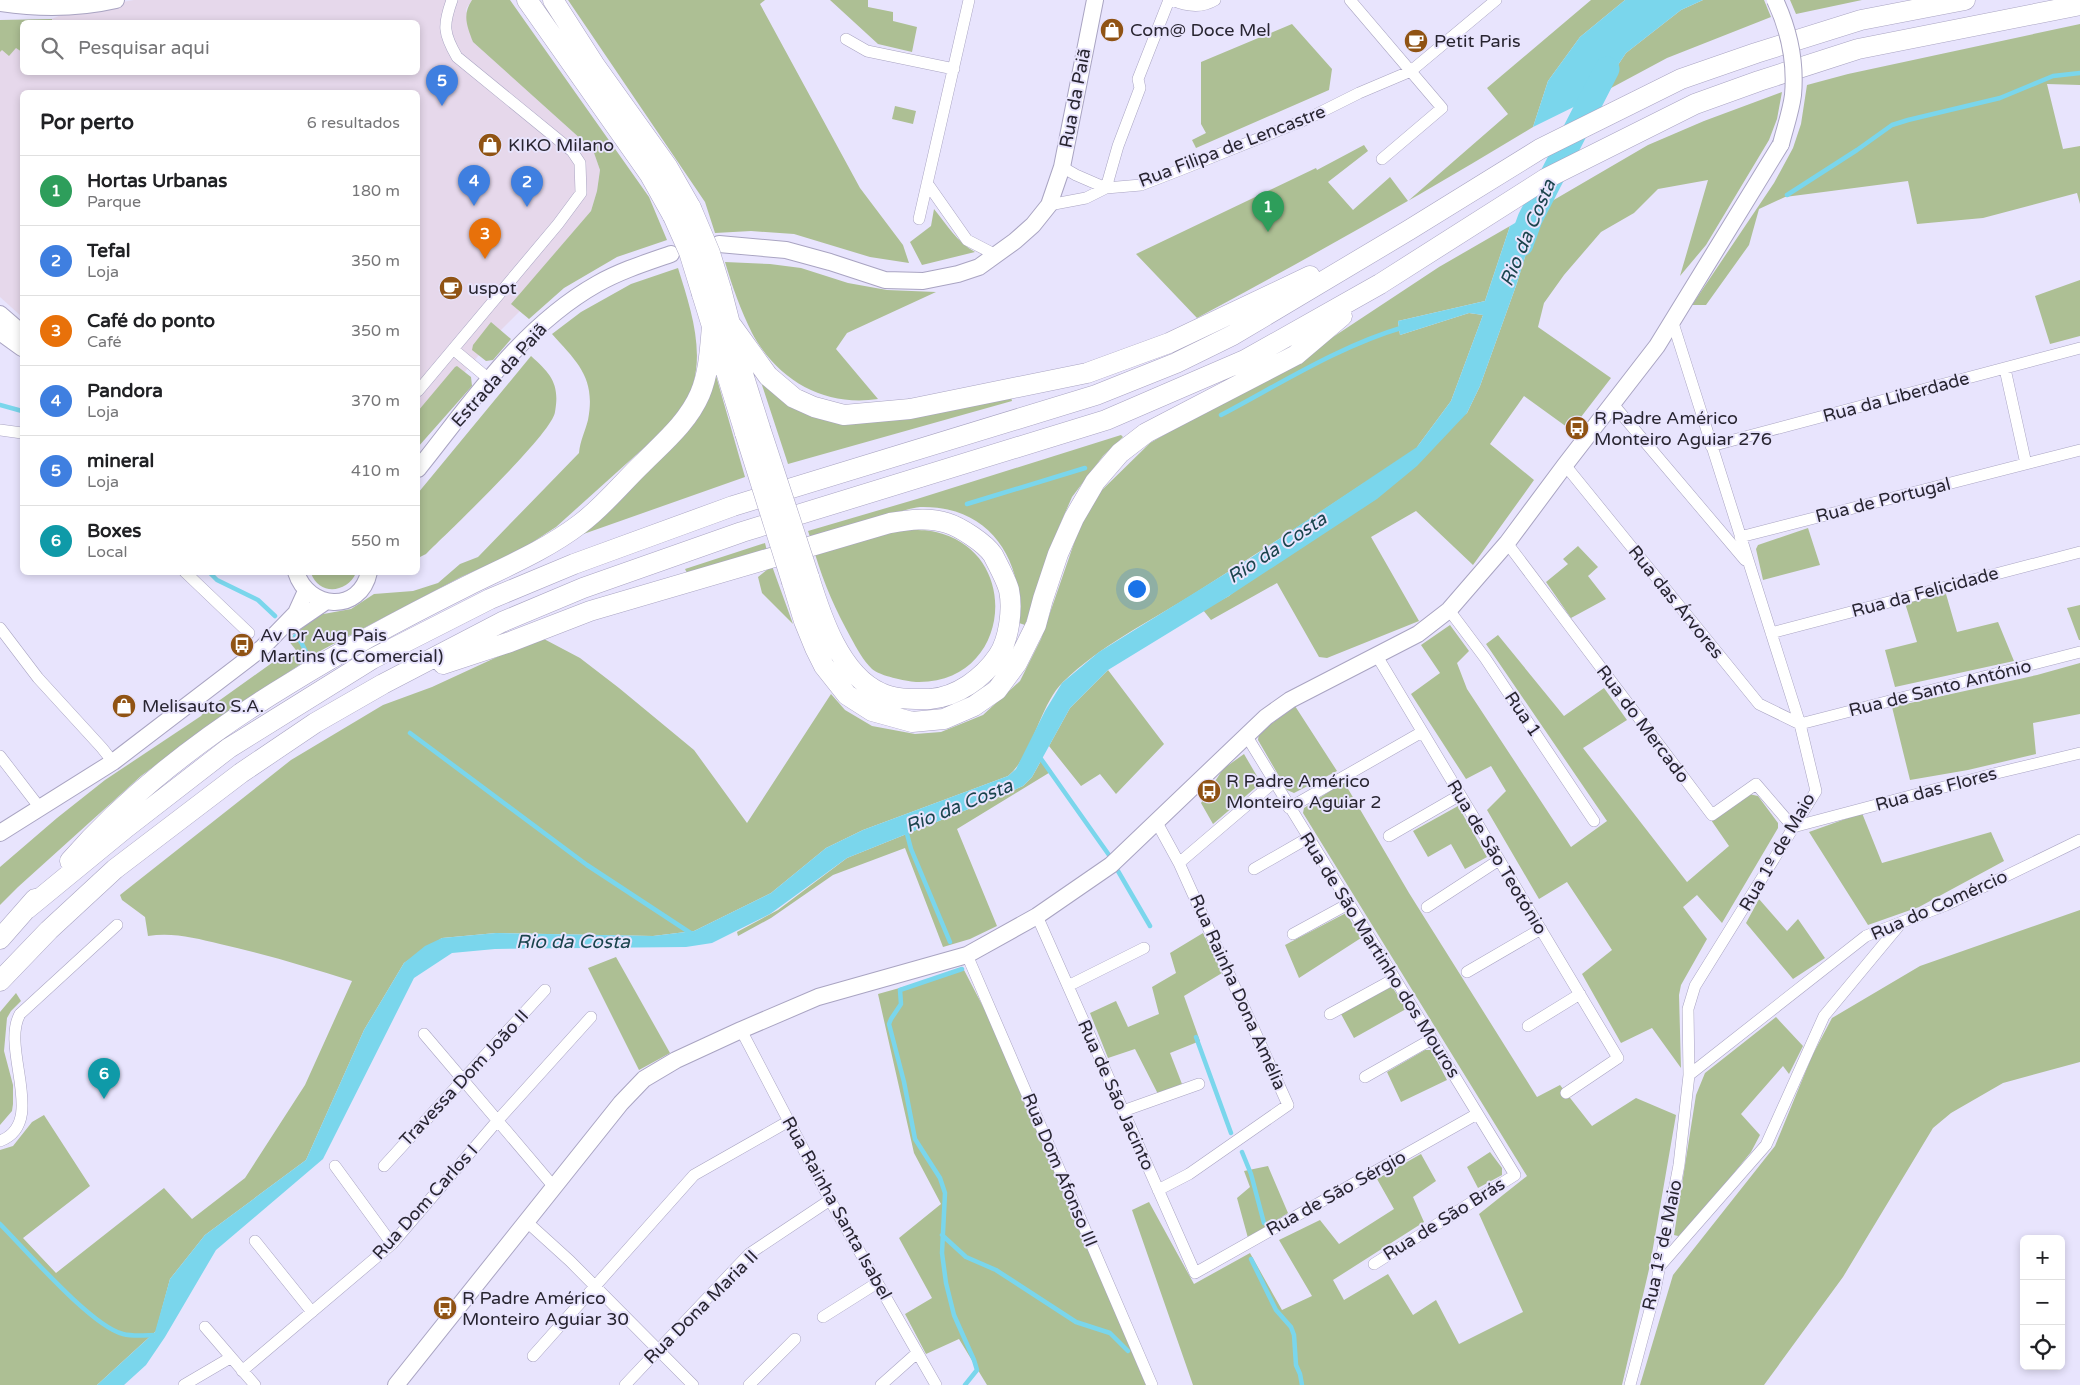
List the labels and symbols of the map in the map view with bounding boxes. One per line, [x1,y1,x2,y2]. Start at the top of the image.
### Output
shop icon: Com@ Doce Mel [1099,17,1125,43]
place label: Com@ Doce Mel [1130,19,1271,41]
cafe icon: Petit Paris [1403,28,1429,54]
place label: Petit Paris [1434,30,1521,52]
street label: Rua da Paiã [1055,46,1095,150]
pin: 5 [426,65,458,106]
street label: Rua Filipa de Lencastre [1135,100,1329,192]
shop icon: KIKO Milano [477,132,503,158]
place label: KIKO Milano [508,134,614,156]
pin: 4 [458,165,490,206]
pin: 2 [511,166,543,207]
water label: Rio da Costa [1496,175,1561,290]
pin: 1 [1252,191,1284,232]
pin: 3 [469,218,501,259]
cafe icon: uspot [438,275,464,301]
place label: uspot [468,277,517,299]
street label: Estrada da Paiã [447,318,551,432]
street label: Rua da Liberdade [1820,367,1972,427]
place label: R Padre Américo Monteiro Aguiar 276 [1594,407,1772,450]
bus stop icon: R Padre Américo Monteiro Aguiar 276 [1564,415,1590,441]
street label: Rua de Portugal [1813,473,1953,527]
water label: Rio da Costa [1223,507,1332,588]
street label: Rua das Árvores [1624,541,1728,663]
street label: Rua da Felicidade [1849,562,2001,622]
your location [1124,576,1150,602]
place label: Av Dr Aug Pais Martins (C Comercial) [260,624,443,667]
bus stop icon: Av Dr Aug Pais Martins (C Comercial) [229,632,255,658]
street label: Rua de Santo António [1846,655,2034,721]
street label: Rua do Mercado [1592,661,1694,787]
street label: Rua 1 [1500,687,1546,741]
shop icon: Melisauto S.A. [111,693,137,719]
place label: Melisauto S.A. [142,695,264,717]
street label: Rua das Flores [1873,762,1999,816]
place label: R Padre Américo Monteiro Aguiar 2 [1226,770,1382,813]
water label: Rio da Costa [902,774,1017,838]
street label: Rua de São Teotónio [1442,776,1552,938]
bus stop icon: R Padre Américo Monteiro Aguiar 2 [1196,778,1222,804]
street label: Rua 1º de Maio [1734,789,1820,915]
street label: Rua de São Martinho dos Mouros [1295,828,1465,1082]
street label: Rua do Comércio [1867,865,2011,945]
street label: Rua Rainha Dona Amélia [1185,891,1291,1093]
water label: Rio da Costa [516,931,631,953]
street label: Travessa Dom João II [395,1005,533,1151]
street label: Rua de São Jacinto [1073,1016,1159,1174]
pin: 6 [88,1058,120,1099]
street label: Rua Dom Afonso III [1018,1090,1102,1250]
street label: Rua Rainha Santa Isabel [777,1113,897,1303]
street label: Rua Dom Carlos I [368,1140,482,1264]
street label: Rua de São Sérgio [1262,1145,1410,1241]
street label: Rua de São Brás [1379,1173,1509,1265]
street label: Rua 1º de Maio [1637,1178,1687,1312]
street label: Rua Dona Maria II [639,1245,763,1369]
place label: R Padre Américo Monteiro Aguiar 30 [462,1287,629,1330]
bus stop icon: R Padre Américo Monteiro Aguiar 30 [432,1295,458,1321]

